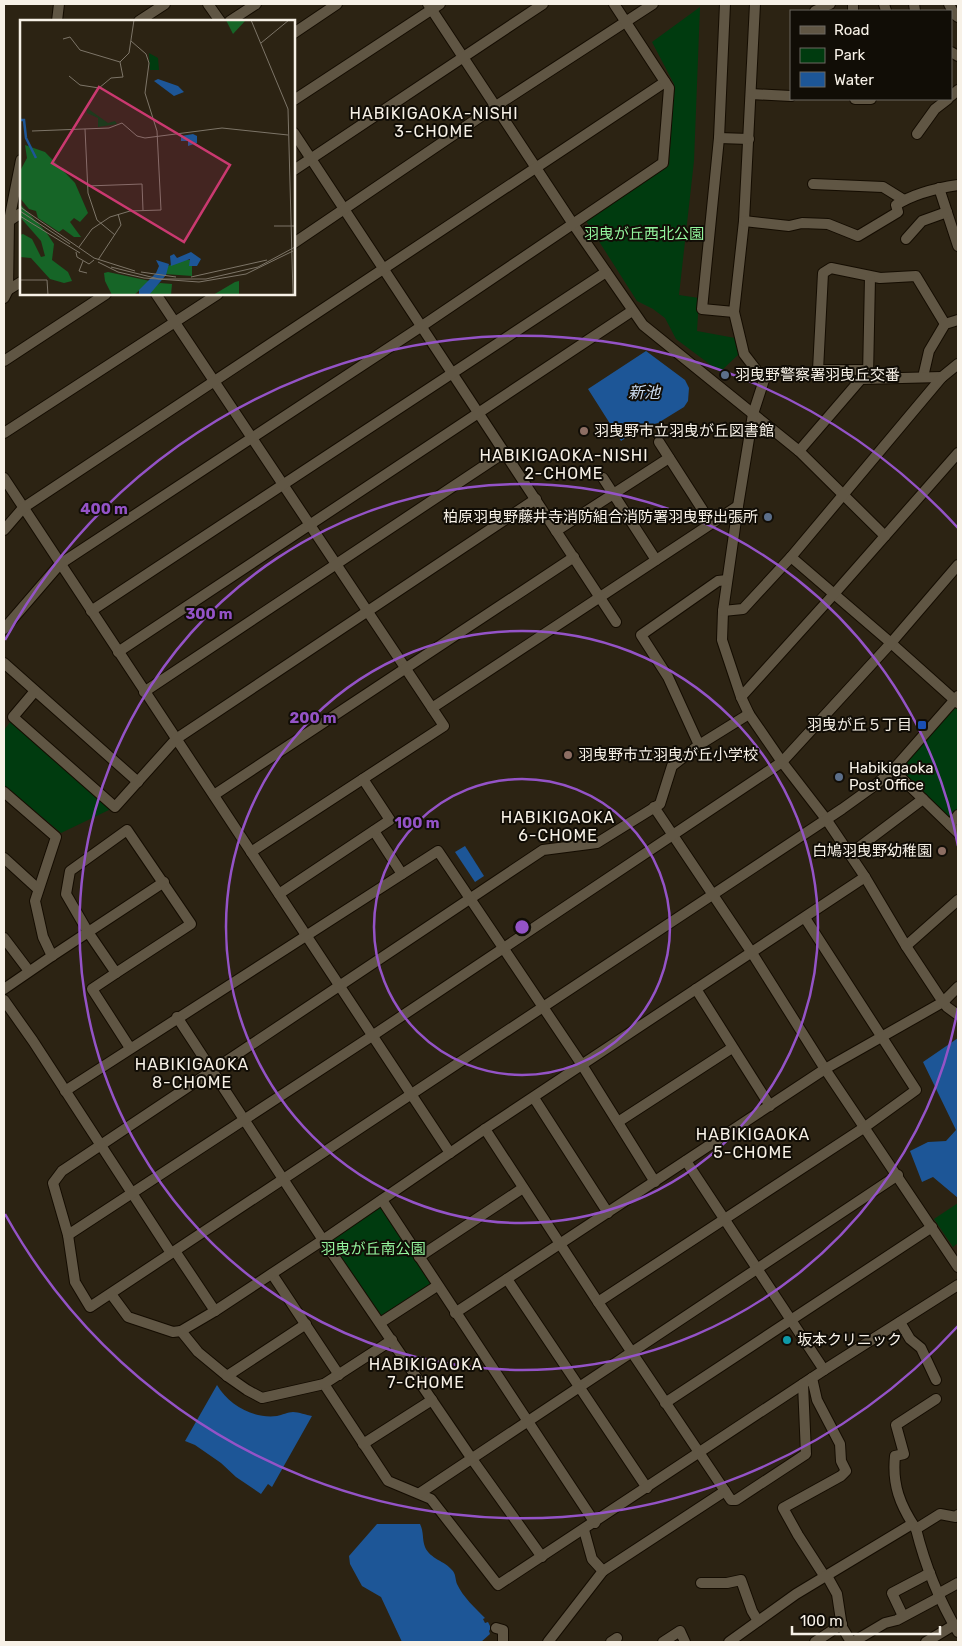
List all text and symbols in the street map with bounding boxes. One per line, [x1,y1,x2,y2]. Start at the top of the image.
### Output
legend [790,10,952,100]
inset map [20,20,295,295]
text: Road [834,21,870,39]
text: Park [834,46,865,64]
text: Water [834,71,874,89]
district label: HABIKIGAOKA-NISHI 3-CHOME [349,104,519,141]
park label: 羽曳が丘西北公園 [584,225,704,243]
place label: 羽曳野警察署羽曳丘交番 [735,366,900,384]
marker: 羽曳野警察署羽曳丘交番 [719,369,731,381]
water label: 新池 [628,383,662,402]
place label: 羽曳野市立羽曳が丘図書館 [594,422,774,440]
marker: 羽曳野市立羽曳が丘図書館 [578,425,590,437]
district label: HABIKIGAOKA-NISHI 2-CHOME [479,446,649,483]
text: 400 m [80,500,128,518]
place label: 柏原羽曳野藤井寺消防組合消防署羽曳野出張所 [443,508,758,526]
marker: 柏原羽曳野藤井寺消防組合消防署羽曳野出張所 [762,511,774,523]
text: 300 m [185,605,233,623]
text: 200 m [289,709,337,727]
place label: 羽曳が丘５丁目 [807,716,912,734]
marker: 羽曳が丘５丁目 [916,719,928,731]
place label: 羽曳野市立羽曳が丘小学校 [578,746,758,764]
marker: 羽曳野市立羽曳が丘小学校 [562,749,574,761]
place label: Habikigaoka Post Office [849,759,934,794]
marker: Habikigaoka Post Office [833,771,845,783]
district label: HABIKIGAOKA 6-CHOME [501,808,615,845]
text: 100 m [395,814,439,832]
place label: 白鳩羽曳野幼稚園 [812,842,932,860]
marker: 白鳩羽曳野幼稚園 [936,845,948,857]
centre of rings [513,918,531,936]
district label: HABIKIGAOKA 8-CHOME [135,1055,249,1092]
district label: HABIKIGAOKA 5-CHOME [696,1125,810,1162]
park label: 羽曳が丘南公園 [320,1240,426,1258]
place label: 坂本クリニック [797,1331,902,1349]
marker: 坂本クリニック [781,1334,793,1346]
district label: HABIKIGAOKA 7-CHOME [369,1355,483,1392]
scale bar [792,1604,940,1636]
text: 100 m [800,1612,842,1630]

